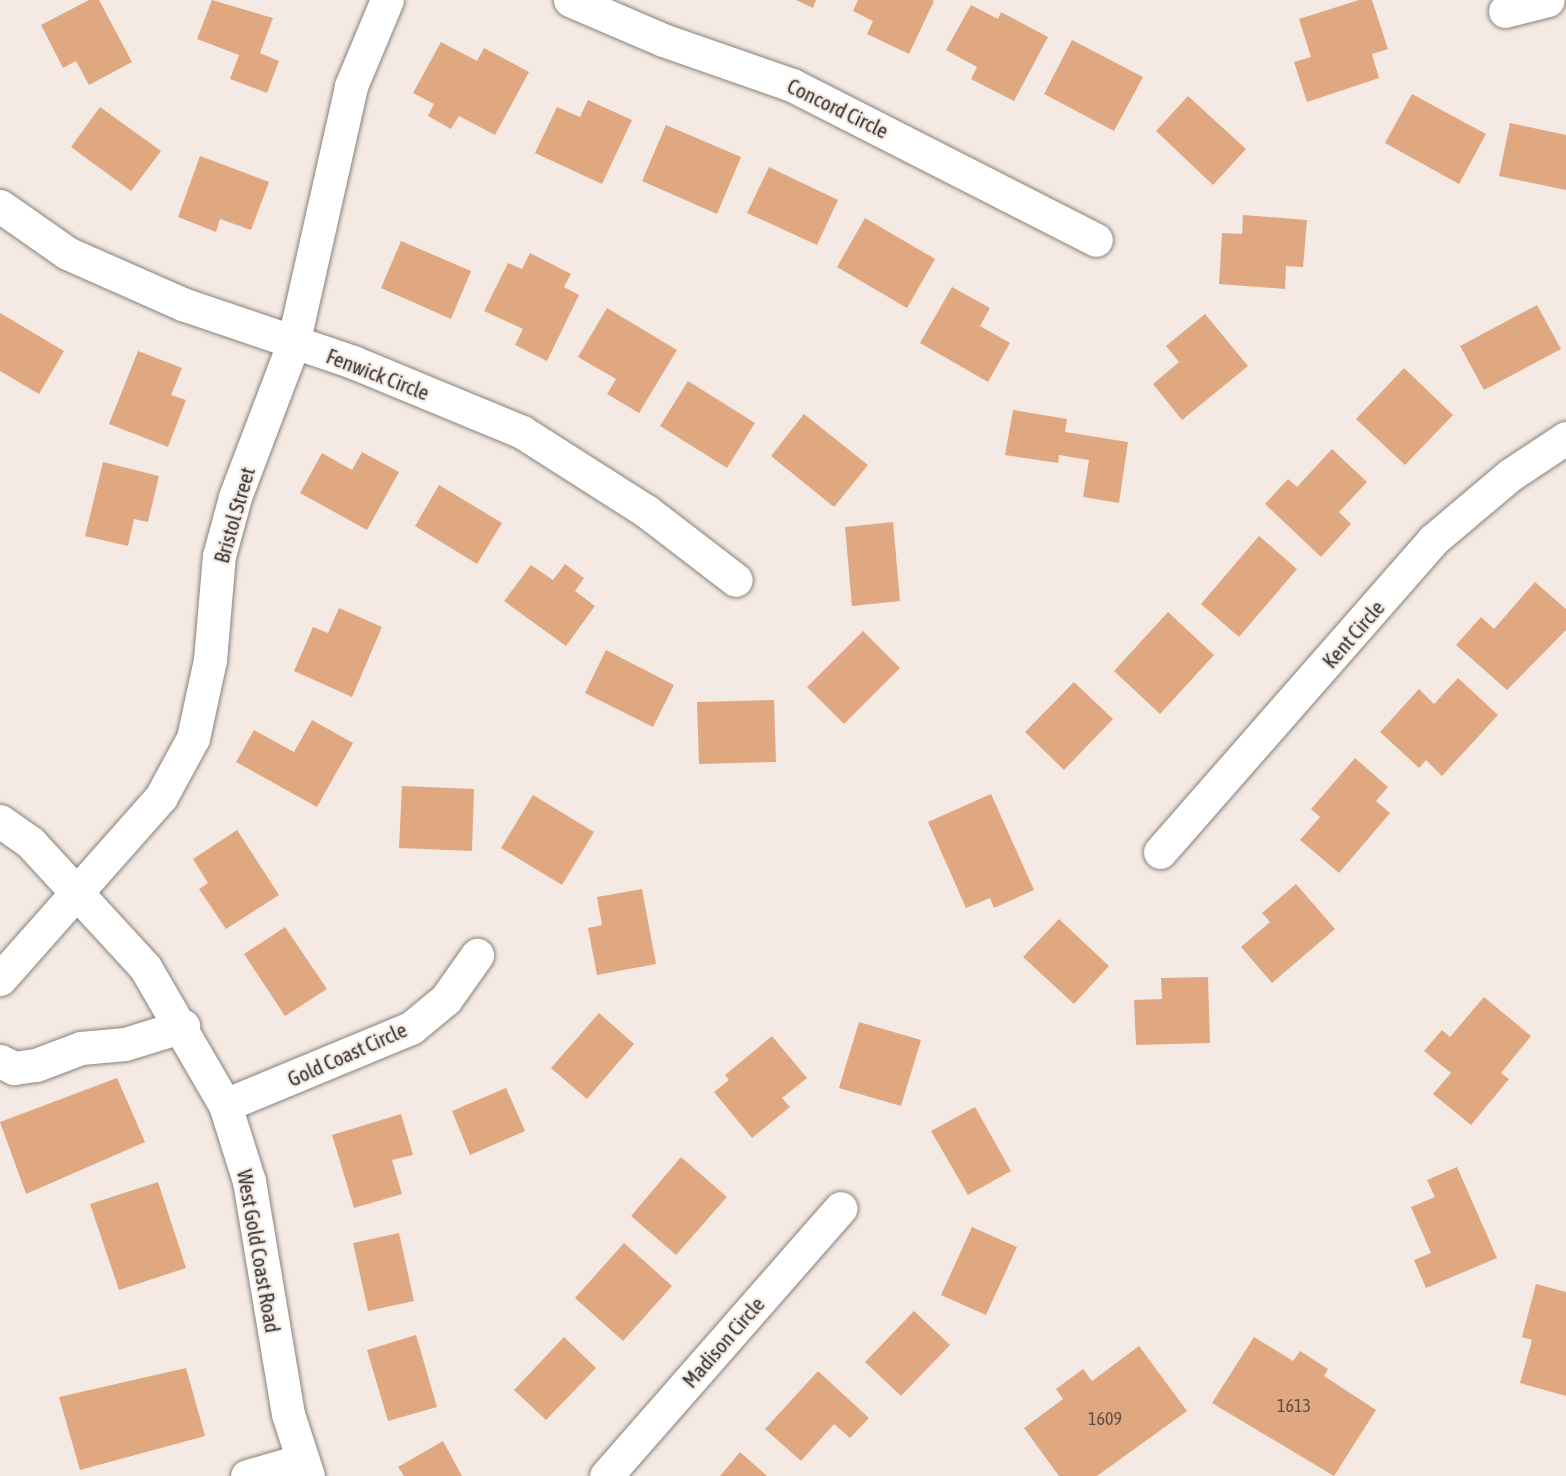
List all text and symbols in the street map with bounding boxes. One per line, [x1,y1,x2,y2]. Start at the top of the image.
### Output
street label: Concord Circle [783,73,893,143]
street label: Fenwick Circle [323,343,433,405]
street label: Bristol Street [208,464,260,566]
street label: Kent Circle [1317,595,1389,673]
street label: Gold Coast Circle [284,1017,410,1091]
street label: West Gold Coast Road [232,1167,286,1335]
street label: Madison Circle [677,1291,769,1393]
house number: 1613 [1277,1395,1311,1417]
house number: 1609 [1088,1408,1122,1430]

